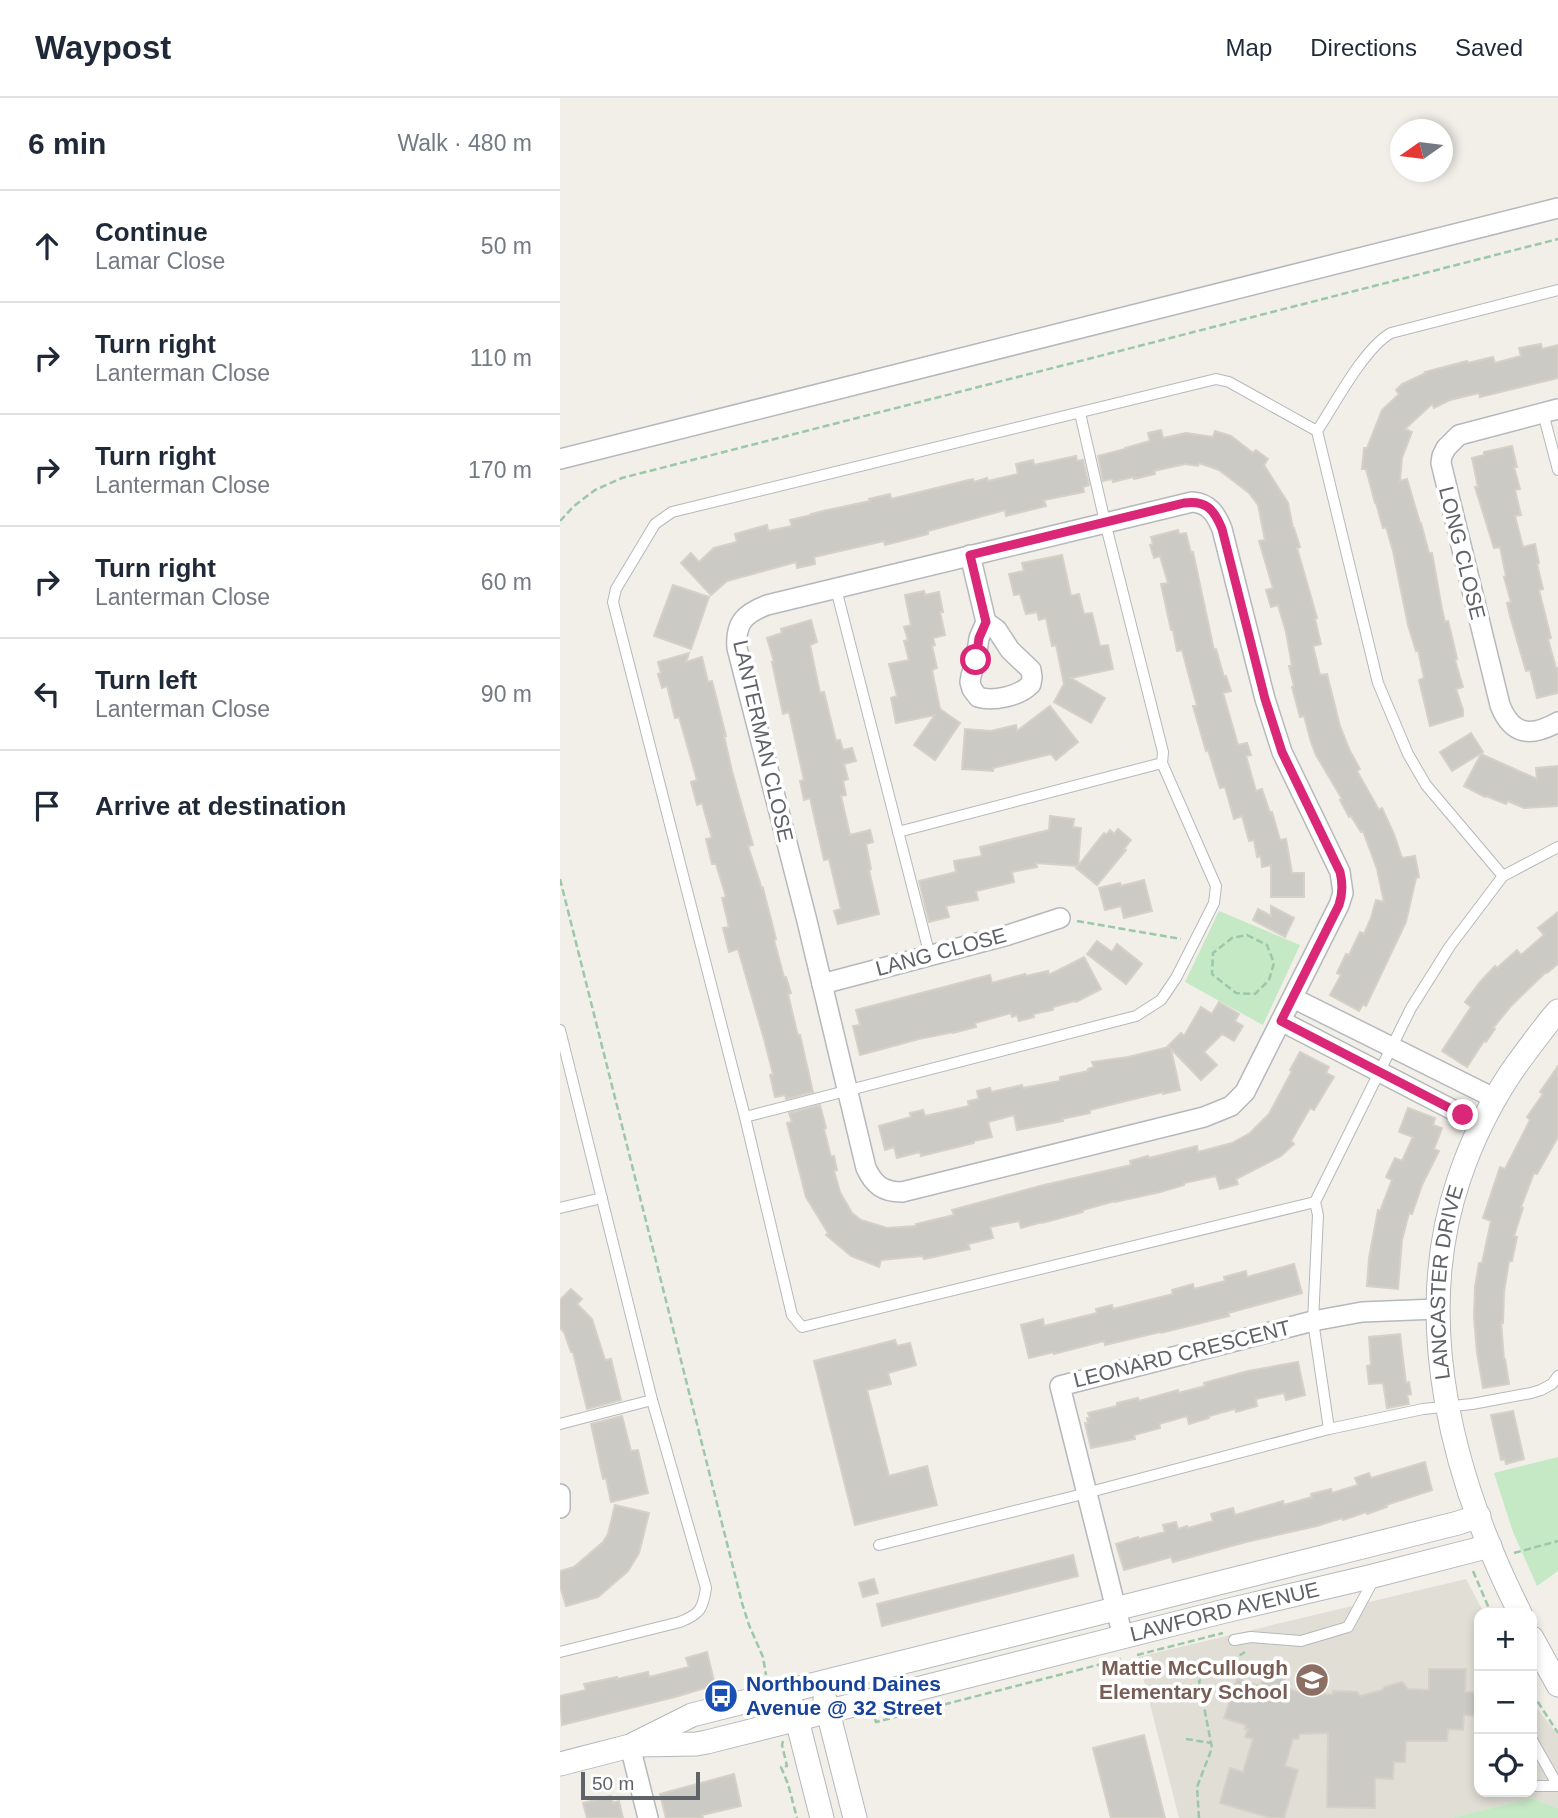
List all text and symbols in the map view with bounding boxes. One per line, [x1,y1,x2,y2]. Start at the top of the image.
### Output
text: Waypost [35,29,171,66]
text: Map [1226,34,1272,61]
text: Directions [1310,34,1417,61]
text: Saved [1455,34,1523,61]
north arrow [1390,119,1453,182]
text: 6 min [28,127,106,160]
text: Walk · 480 m [397,130,532,156]
text: Continue [95,217,208,247]
icon: ahead [28,227,66,265]
text: 50 m [481,233,532,259]
text: Lamar Close [95,248,225,274]
text: Turn right [95,329,216,359]
icon: right [28,339,66,377]
text: 110 m [470,345,532,371]
text: Lanterman Close [95,360,270,386]
text: Turn right [95,441,216,471]
icon: right [28,451,66,489]
text: 170 m [468,457,532,483]
text: Lanterman Close [95,472,270,498]
street label: LONG CLOSE [1435,484,1490,622]
text: Turn right [95,553,216,583]
icon: right [28,563,66,601]
text: 60 m [481,569,532,595]
text: Lanterman Close [95,584,270,610]
street label: LANTERMAN CLOSE [729,638,798,844]
route start [960,644,991,675]
text: Turn left [95,665,197,695]
icon: left [28,675,66,713]
text: 90 m [481,681,532,707]
text: Lanterman Close [95,696,270,722]
icon: arrive [28,787,66,825]
text: Arrive at destination [95,791,346,821]
street label: LANG CLOSE [873,923,1009,980]
route end [1447,1099,1478,1130]
street label: LANCASTER DRIVE [1426,1182,1467,1381]
street label: LEONARD CRESCENT [1071,1315,1293,1392]
street label: LAWFORD AVENUE [1128,1577,1321,1646]
map controls [1474,1608,1537,1797]
button: + [1474,1608,1537,1671]
place label: Mattie McCullough Elementary School [1099,1656,1288,1703]
school or university icon: Mattie McCullough Elementary School [1293,1661,1331,1699]
button: − [1474,1671,1537,1734]
place label: Northbound Daines Avenue @ 32 Street [746,1672,942,1719]
bus stop icon: Northbound Daines Avenue @ 32 Street [702,1677,740,1715]
button: locate [1474,1734,1537,1797]
scale bar [581,1769,700,1801]
text: 50 m [592,1773,634,1794]

